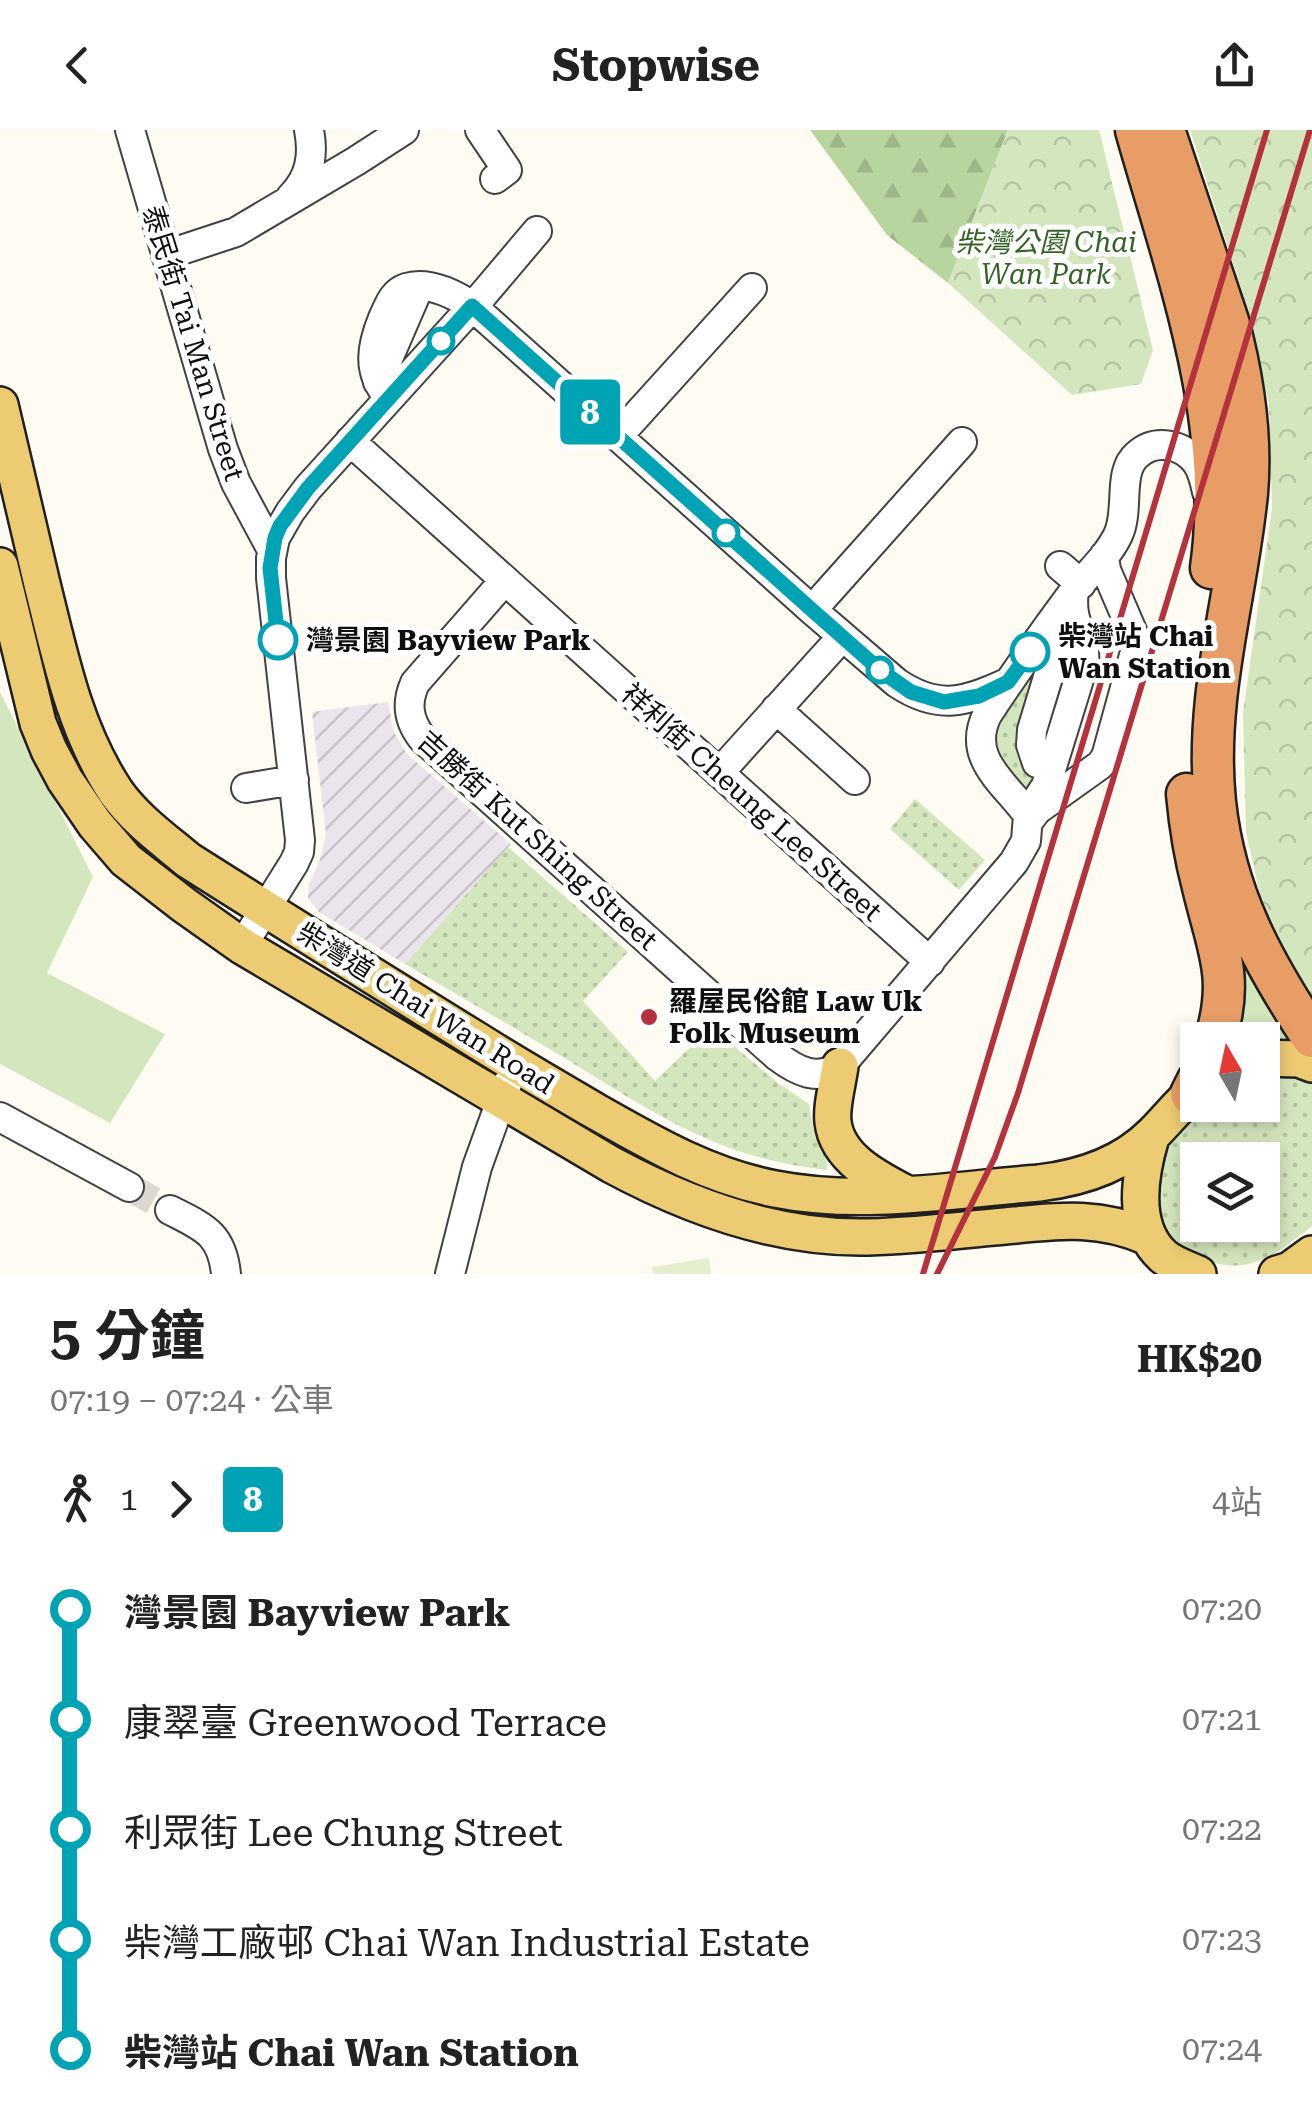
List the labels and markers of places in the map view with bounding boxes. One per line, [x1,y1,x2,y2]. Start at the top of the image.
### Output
unlabelled marker [428,328,454,354]
unlabelled marker [713,520,739,546]
place label: 柴灣站 Chai Wan Station [1058,620,1231,685]
marker: 灣景園 Bayview Park [259,621,297,659]
place label: 灣景園 Bayview Park [306,624,591,657]
marker: 柴灣站 Chai Wan Station [1011,633,1049,671]
unlabelled marker [867,657,893,683]
place label: 羅屋民俗館 Law Uk Folk Museum [669,985,922,1050]
marker: 羅屋民俗館 Law Uk Folk Museum [638,1006,660,1028]

